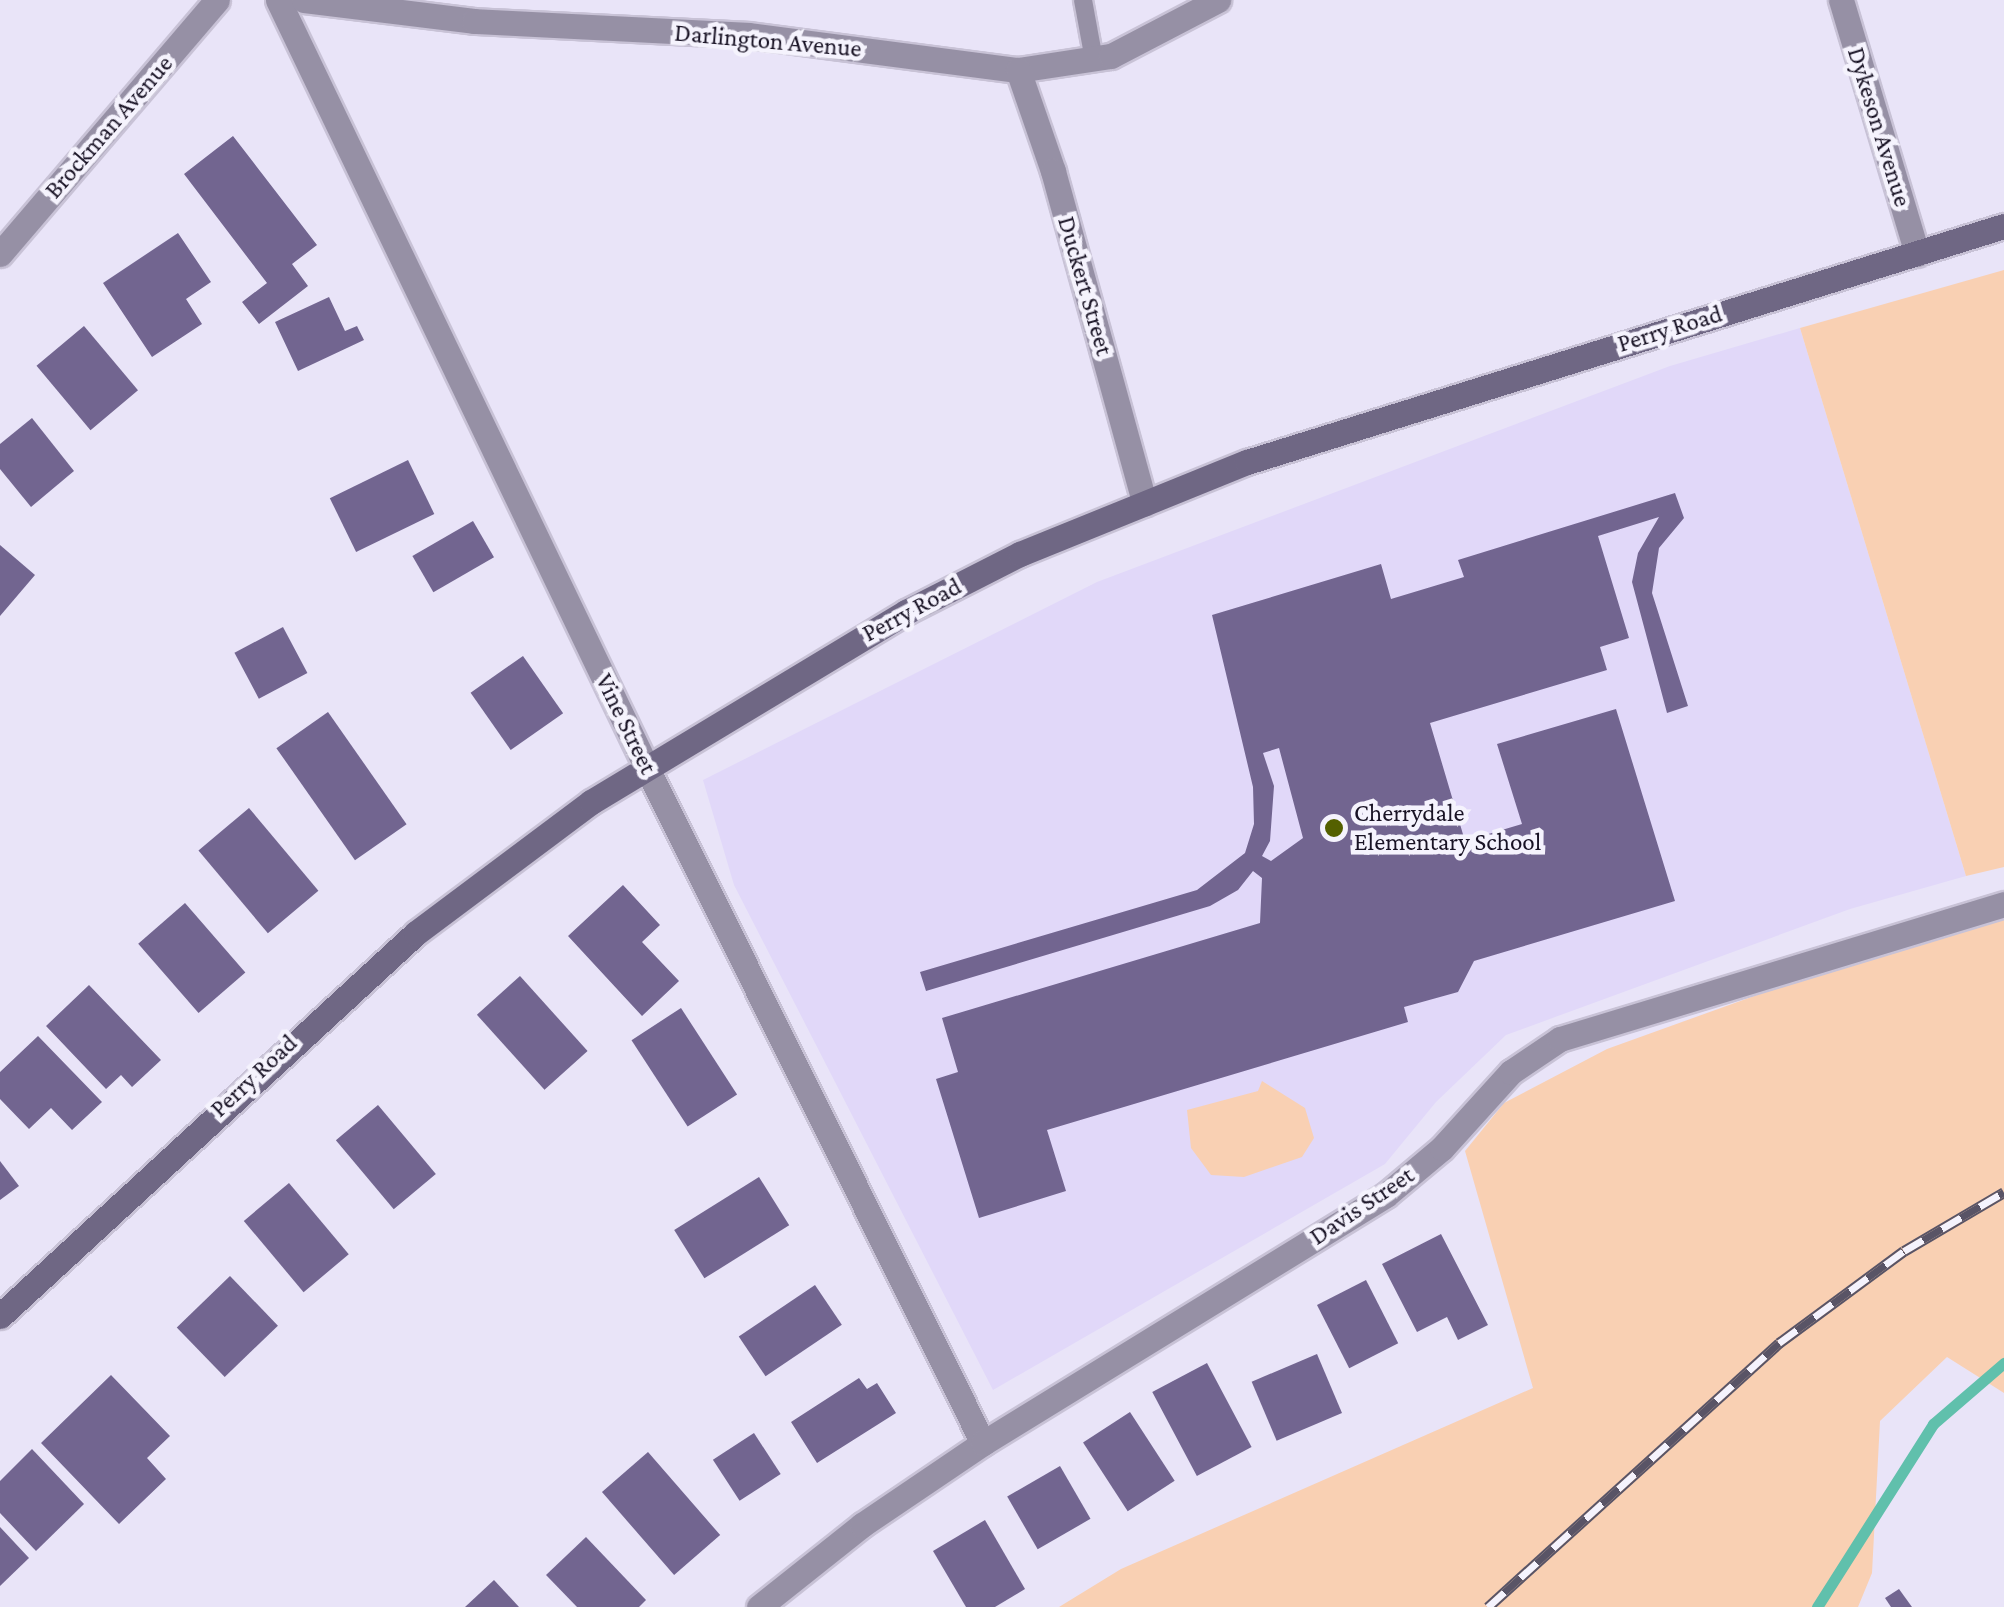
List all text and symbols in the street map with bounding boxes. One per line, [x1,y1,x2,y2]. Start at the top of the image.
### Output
street label: Darlington Avenue [673,18,863,64]
street label: Dykeson Avenue [1841,44,1917,210]
street label: Brockman Avenue [39,49,179,205]
street label: Duckert Street [1051,213,1119,359]
street label: Perry Road [1614,299,1726,359]
street label: Perry Road [857,571,967,649]
street label: Vine Street [589,669,663,779]
place label: Cherrydale Elementary School [1354,799,1541,858]
marker: Cherrydale Elementary School [1323,817,1345,839]
street label: Perry Road [204,1028,304,1124]
street label: Davis Street [1304,1160,1420,1252]

